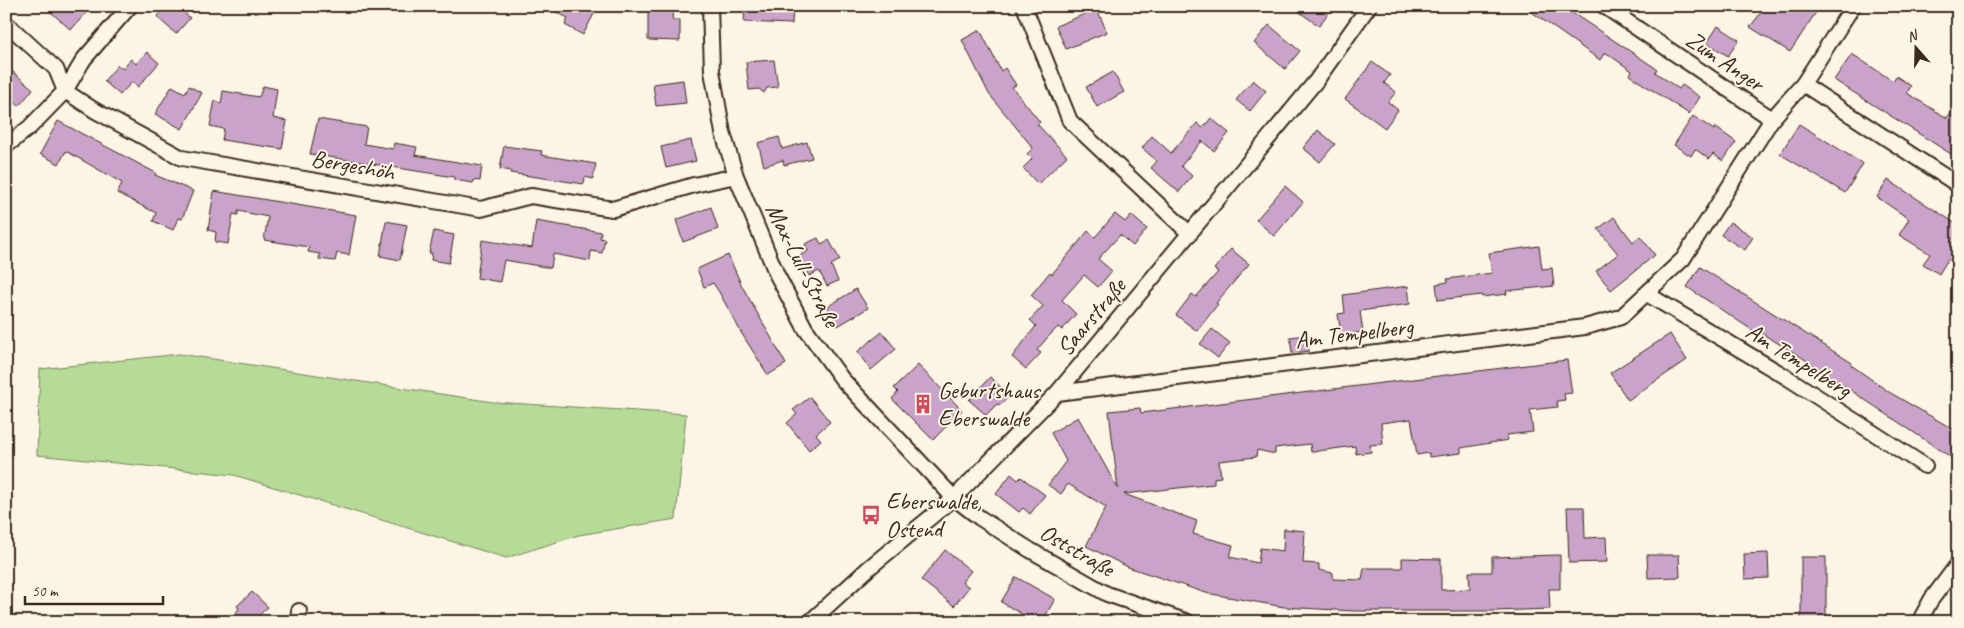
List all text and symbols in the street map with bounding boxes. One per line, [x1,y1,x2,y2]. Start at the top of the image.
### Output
north arrow [1892,22,1942,72]
street label: Zum Anger [1680,24,1772,99]
text: N [1905,26,1921,46]
street label: Bergeshöh [309,143,399,187]
street label: Max-Lull-Straße [759,198,848,334]
street label: Saarstraße [1050,270,1134,362]
street label: Am Tempelberg [1293,311,1416,355]
street label: Am Tempelberg [1741,316,1859,405]
place label: Geburtshaus Eberswalde [938,375,1041,433]
building icon: Geburtshaus Eberswalde [912,393,934,415]
place label: Eberswalde, Ostend [886,486,982,544]
bus stop icon: Eberswalde, Ostend [860,504,882,526]
street label: Oststraße [1034,517,1121,584]
scale bar [25,573,162,605]
text: 50 m [32,582,59,601]

